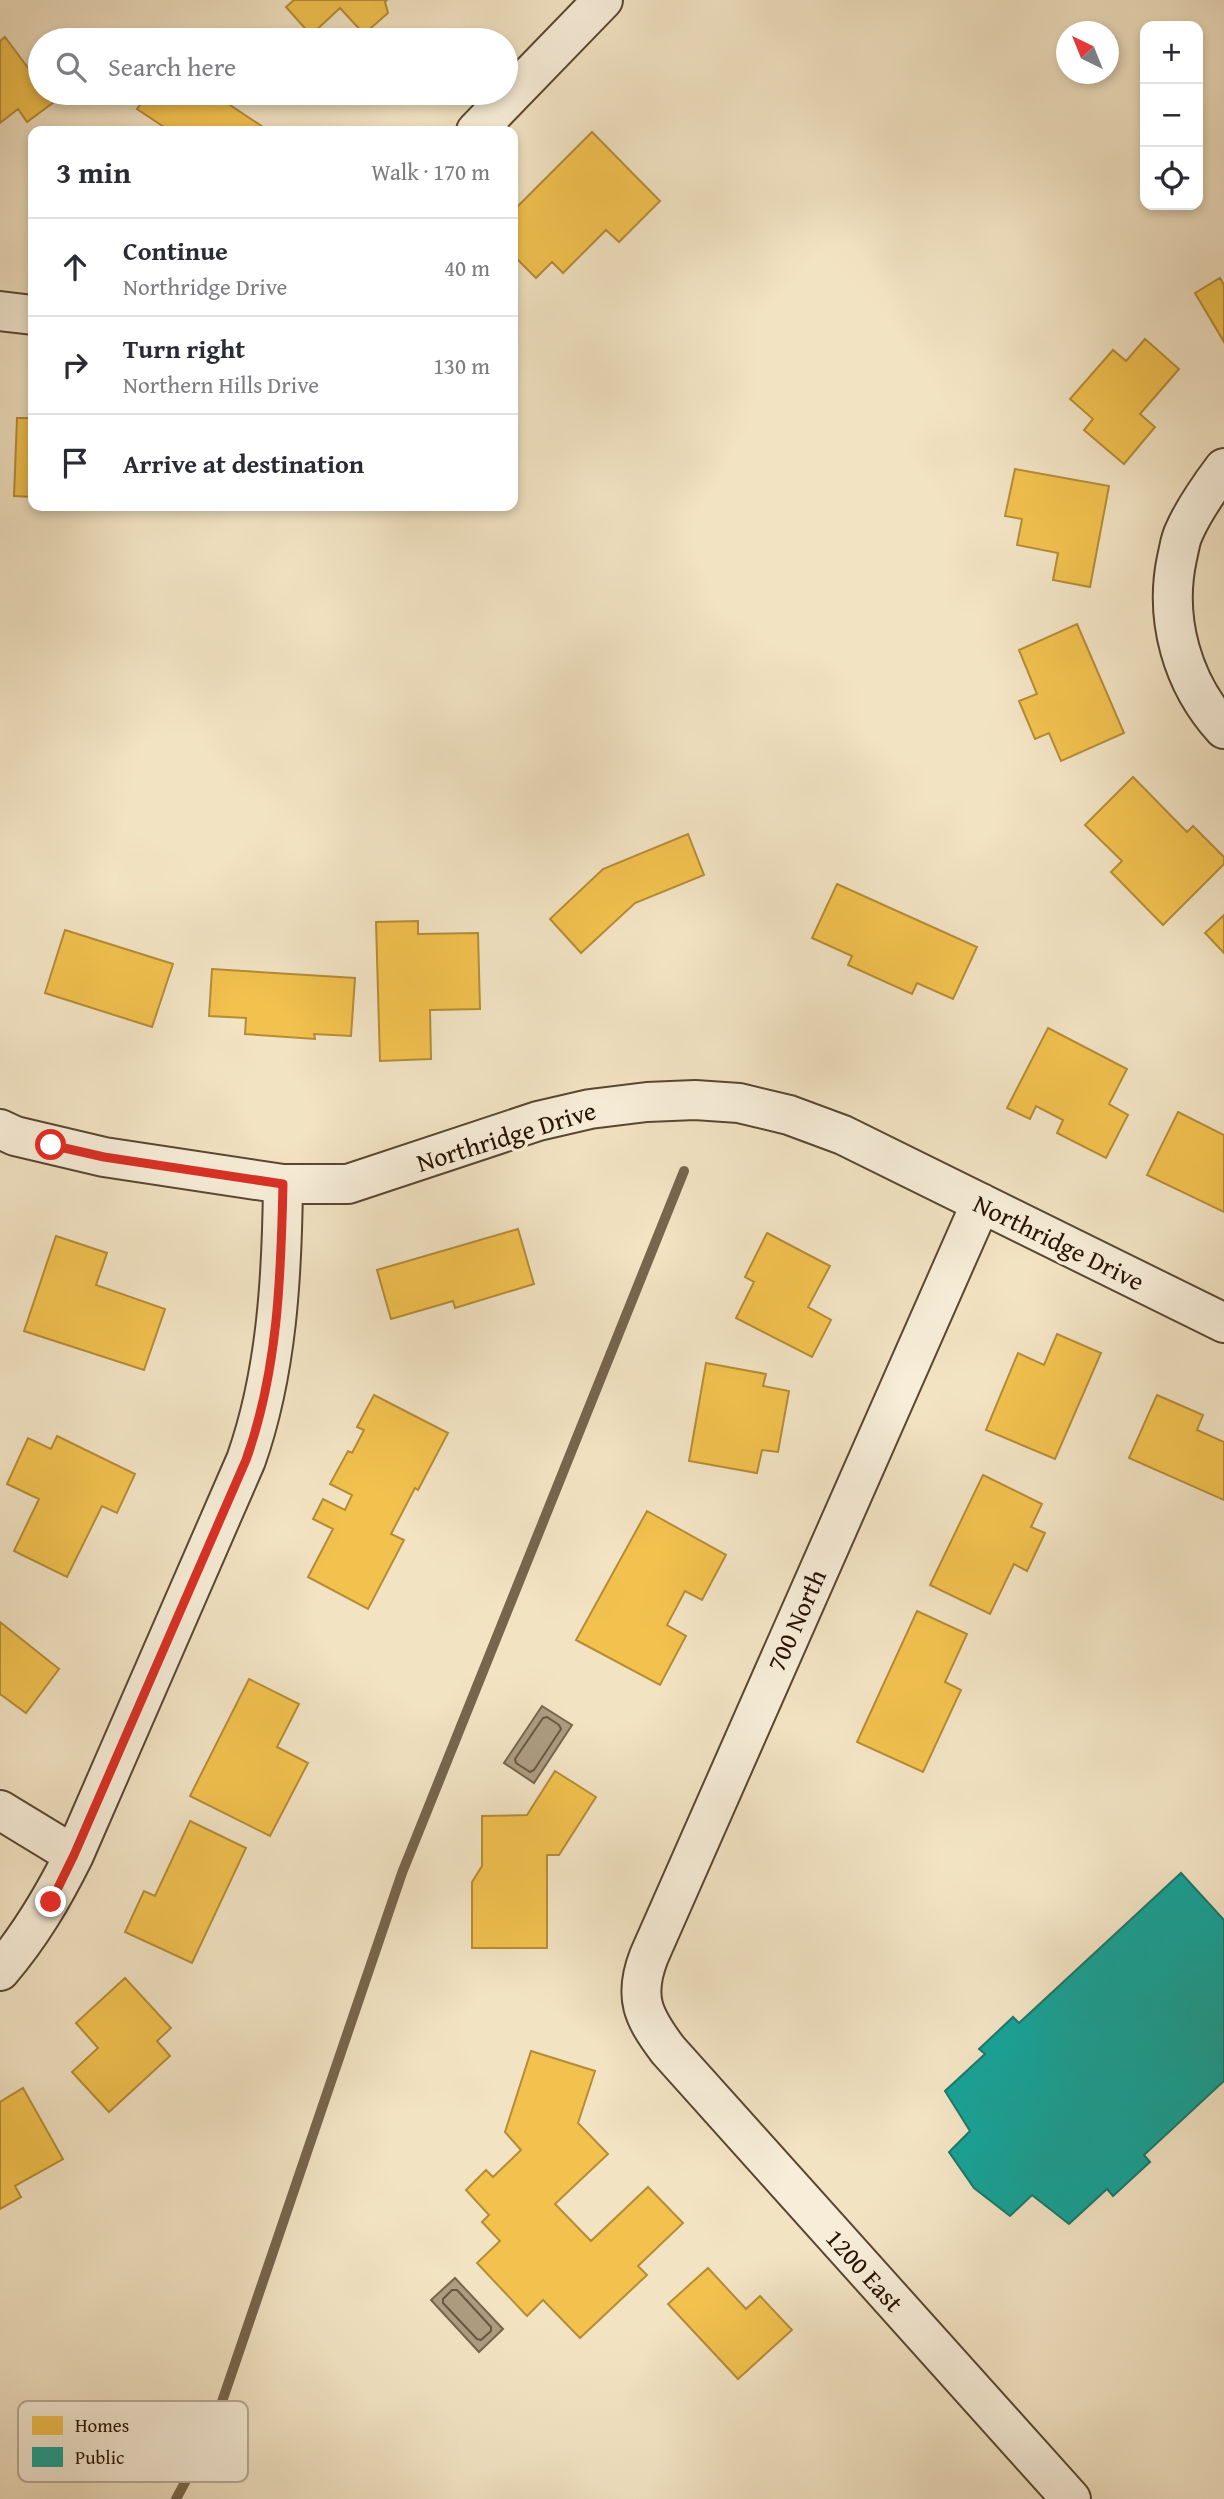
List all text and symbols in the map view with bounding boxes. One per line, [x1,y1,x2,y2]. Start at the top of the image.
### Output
north arrow [1056,21,1119,84]
map controls [1140,21,1203,210]
button: + [1140,21,1203,84]
search box [28,28,518,105]
text: Search here [108,47,236,86]
icon: search [52,48,90,86]
button: − [1140,84,1203,147]
button: locate [1140,147,1203,210]
text: 3 min [56,150,131,194]
text: Walk · 170 m [371,155,490,188]
text: Continue [123,231,228,270]
icon: ahead [56,248,94,286]
text: 40 m [444,251,490,284]
text: Northridge Drive [123,270,287,303]
text: Turn right [123,329,245,368]
icon: right [56,346,94,384]
text: 130 m [433,349,490,382]
text: Northern Hills Drive [123,368,319,401]
icon: arrive [56,444,94,482]
text: Arrive at destination [123,444,364,483]
street label: Northridge Drive [411,1090,601,1182]
route start [35,1129,66,1160]
street label: Northridge Drive [967,1184,1151,1300]
street label: 700 North [756,1562,836,1677]
route end [35,1886,66,1917]
street label: 1200 East [817,2220,913,2320]
legend [18,2401,248,2482]
text: Homes [75,2411,129,2439]
text: Public [75,2443,124,2471]

